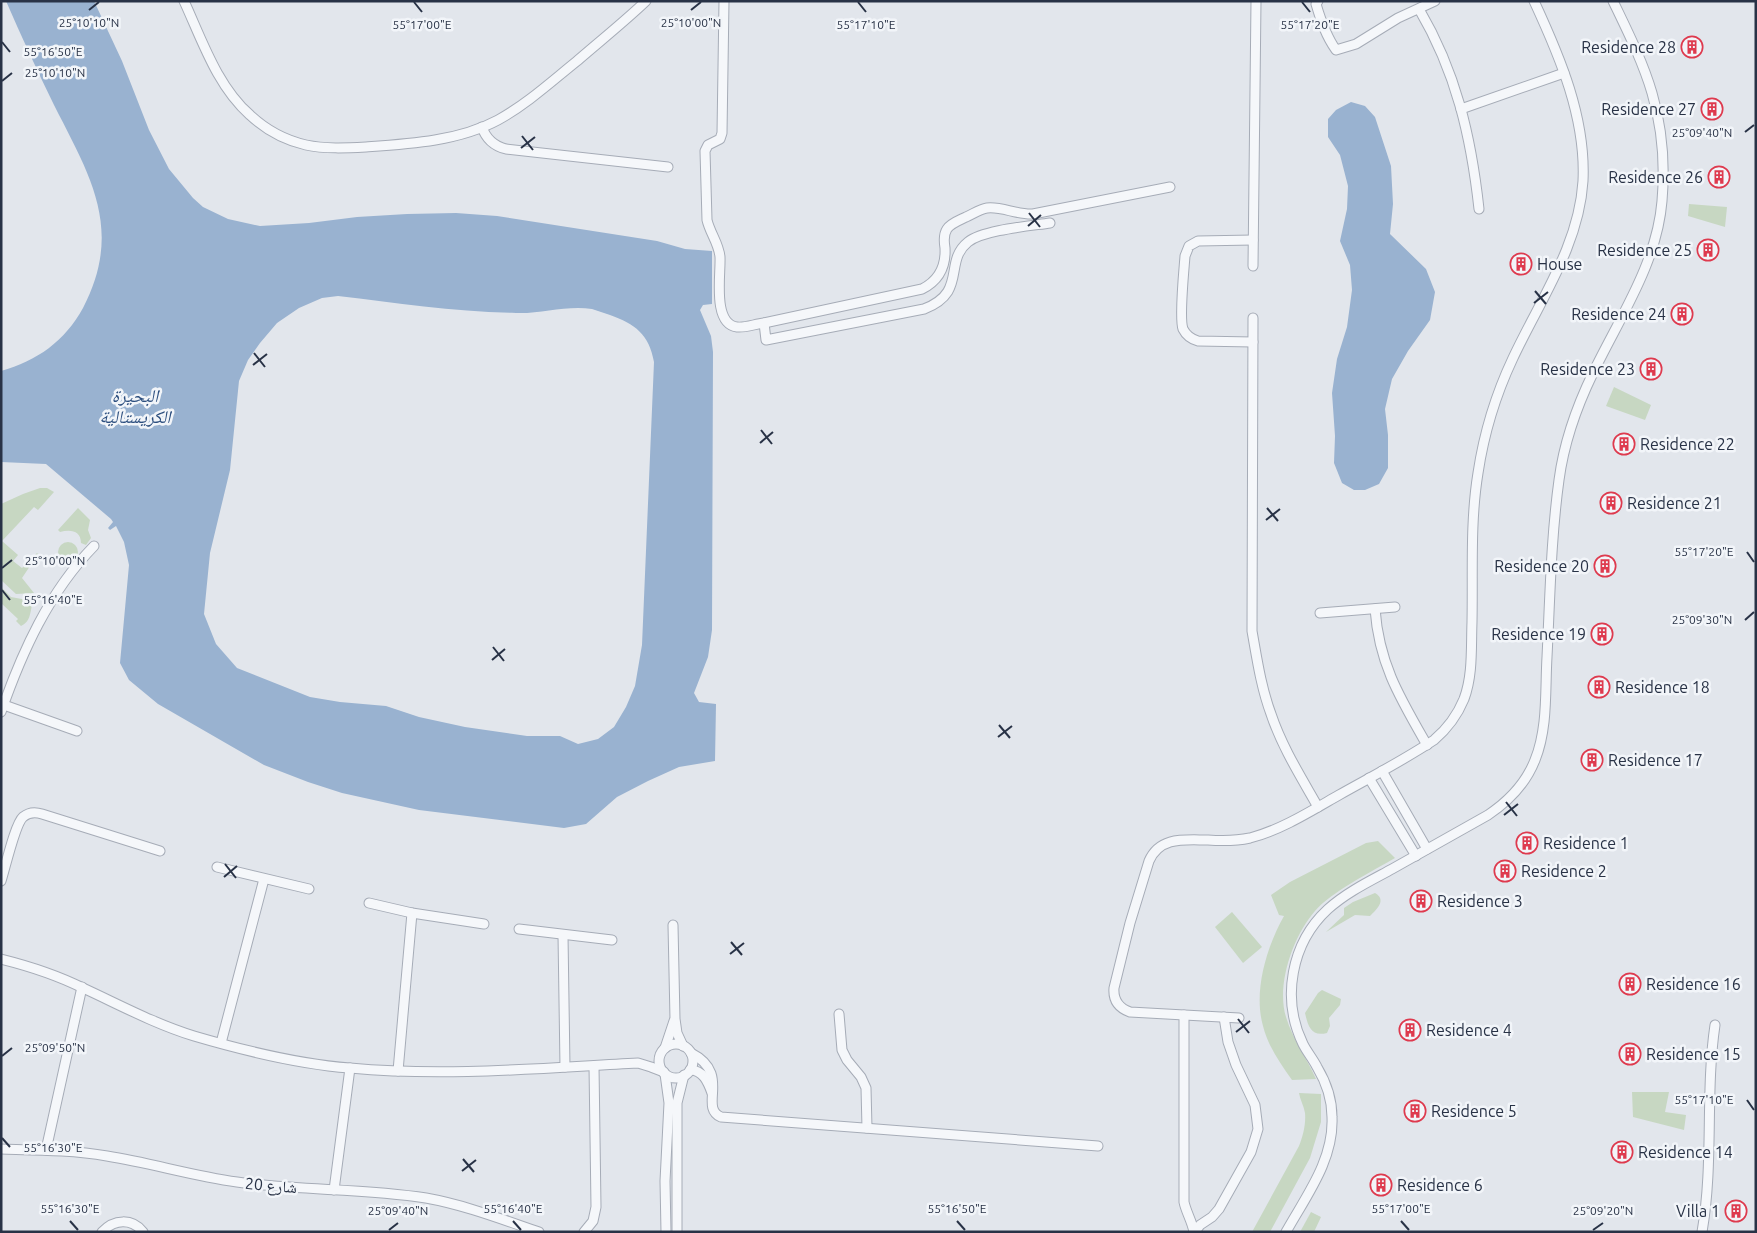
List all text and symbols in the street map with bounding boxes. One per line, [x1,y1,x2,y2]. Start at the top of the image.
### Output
text: 25°10'10"N [59,16,119,29]
text: 25°10'00"N [661,16,721,29]
text: 55°17'00"E [393,18,452,31]
text: 55°17'10"E [837,18,896,31]
text: 55°17'20"E [1281,18,1340,31]
building icon: Residence 28 [1680,35,1704,59]
place label: Residence 28 [1581,38,1676,56]
text: 55°16'50"E [24,45,83,58]
text: 25°10'10"N [25,66,85,79]
building icon: Residence 27 [1700,97,1724,121]
place label: Residence 27 [1601,100,1696,118]
text: 25°09'40"N [1672,126,1732,139]
building icon: Residence 26 [1707,165,1731,189]
place label: Residence 26 [1608,168,1703,186]
building icon: Residence 25 [1696,238,1720,262]
place label: Residence 25 [1597,241,1692,259]
building icon: House [1509,252,1533,276]
place label: House [1537,255,1582,273]
building icon: Residence 24 [1670,302,1694,326]
place label: Residence 24 [1571,305,1666,323]
building icon: Residence 23 [1639,357,1663,381]
place label: Residence 23 [1540,360,1635,378]
water label: البحيرة الكريستالية [99,385,172,427]
building icon: Residence 22 [1612,432,1636,456]
place label: Residence 22 [1640,435,1735,453]
building icon: Residence 21 [1599,491,1623,515]
place label: Residence 21 [1627,494,1722,512]
text: 55°17'20"E [1675,545,1734,558]
text: 25°10'00"N [25,554,85,567]
building icon: Residence 20 [1593,554,1617,578]
place label: Residence 20 [1494,557,1589,575]
text: 55°16'40"E [24,593,83,606]
text: 25°09'30"N [1672,613,1732,626]
building icon: Residence 19 [1590,622,1614,646]
place label: Residence 19 [1491,625,1586,643]
building icon: Residence 18 [1587,675,1611,699]
place label: Residence 18 [1615,678,1710,696]
building icon: Residence 17 [1580,748,1604,772]
place label: Residence 17 [1608,751,1703,769]
building icon: Residence 1 [1515,831,1539,855]
place label: Residence 1 [1543,834,1629,852]
building icon: Residence 2 [1493,859,1517,883]
place label: Residence 2 [1521,862,1607,880]
building icon: Residence 3 [1409,889,1433,913]
place label: Residence 3 [1437,892,1523,910]
building icon: Residence 16 [1618,972,1642,996]
place label: Residence 16 [1646,975,1741,993]
building icon: Residence 4 [1398,1018,1422,1042]
place label: Residence 4 [1426,1021,1512,1039]
text: 25°09'50"N [25,1041,85,1054]
building icon: Residence 15 [1618,1042,1642,1066]
place label: Residence 15 [1646,1045,1741,1063]
text: 55°17'10"E [1675,1093,1734,1106]
building icon: Residence 5 [1403,1099,1427,1123]
place label: Residence 5 [1431,1102,1517,1120]
building icon: Residence 14 [1610,1140,1634,1164]
text: 55°16'30"E [24,1141,83,1154]
place label: Residence 14 [1638,1143,1733,1161]
building icon: Residence 6 [1369,1173,1393,1197]
street label: شارع 20 [244,1174,298,1198]
place label: Residence 6 [1397,1176,1483,1194]
building icon: Villa 1 [1724,1199,1748,1223]
text: 55°16'30"E [41,1202,100,1215]
text: 55°16'40"E [484,1202,543,1215]
text: 55°16'50"E [928,1202,987,1215]
text: 55°17'00"E [1372,1202,1431,1215]
place label: Villa 1 [1676,1202,1720,1220]
text: 25°09'40"N [368,1204,428,1217]
text: 25°09'20"N [1573,1204,1633,1217]

